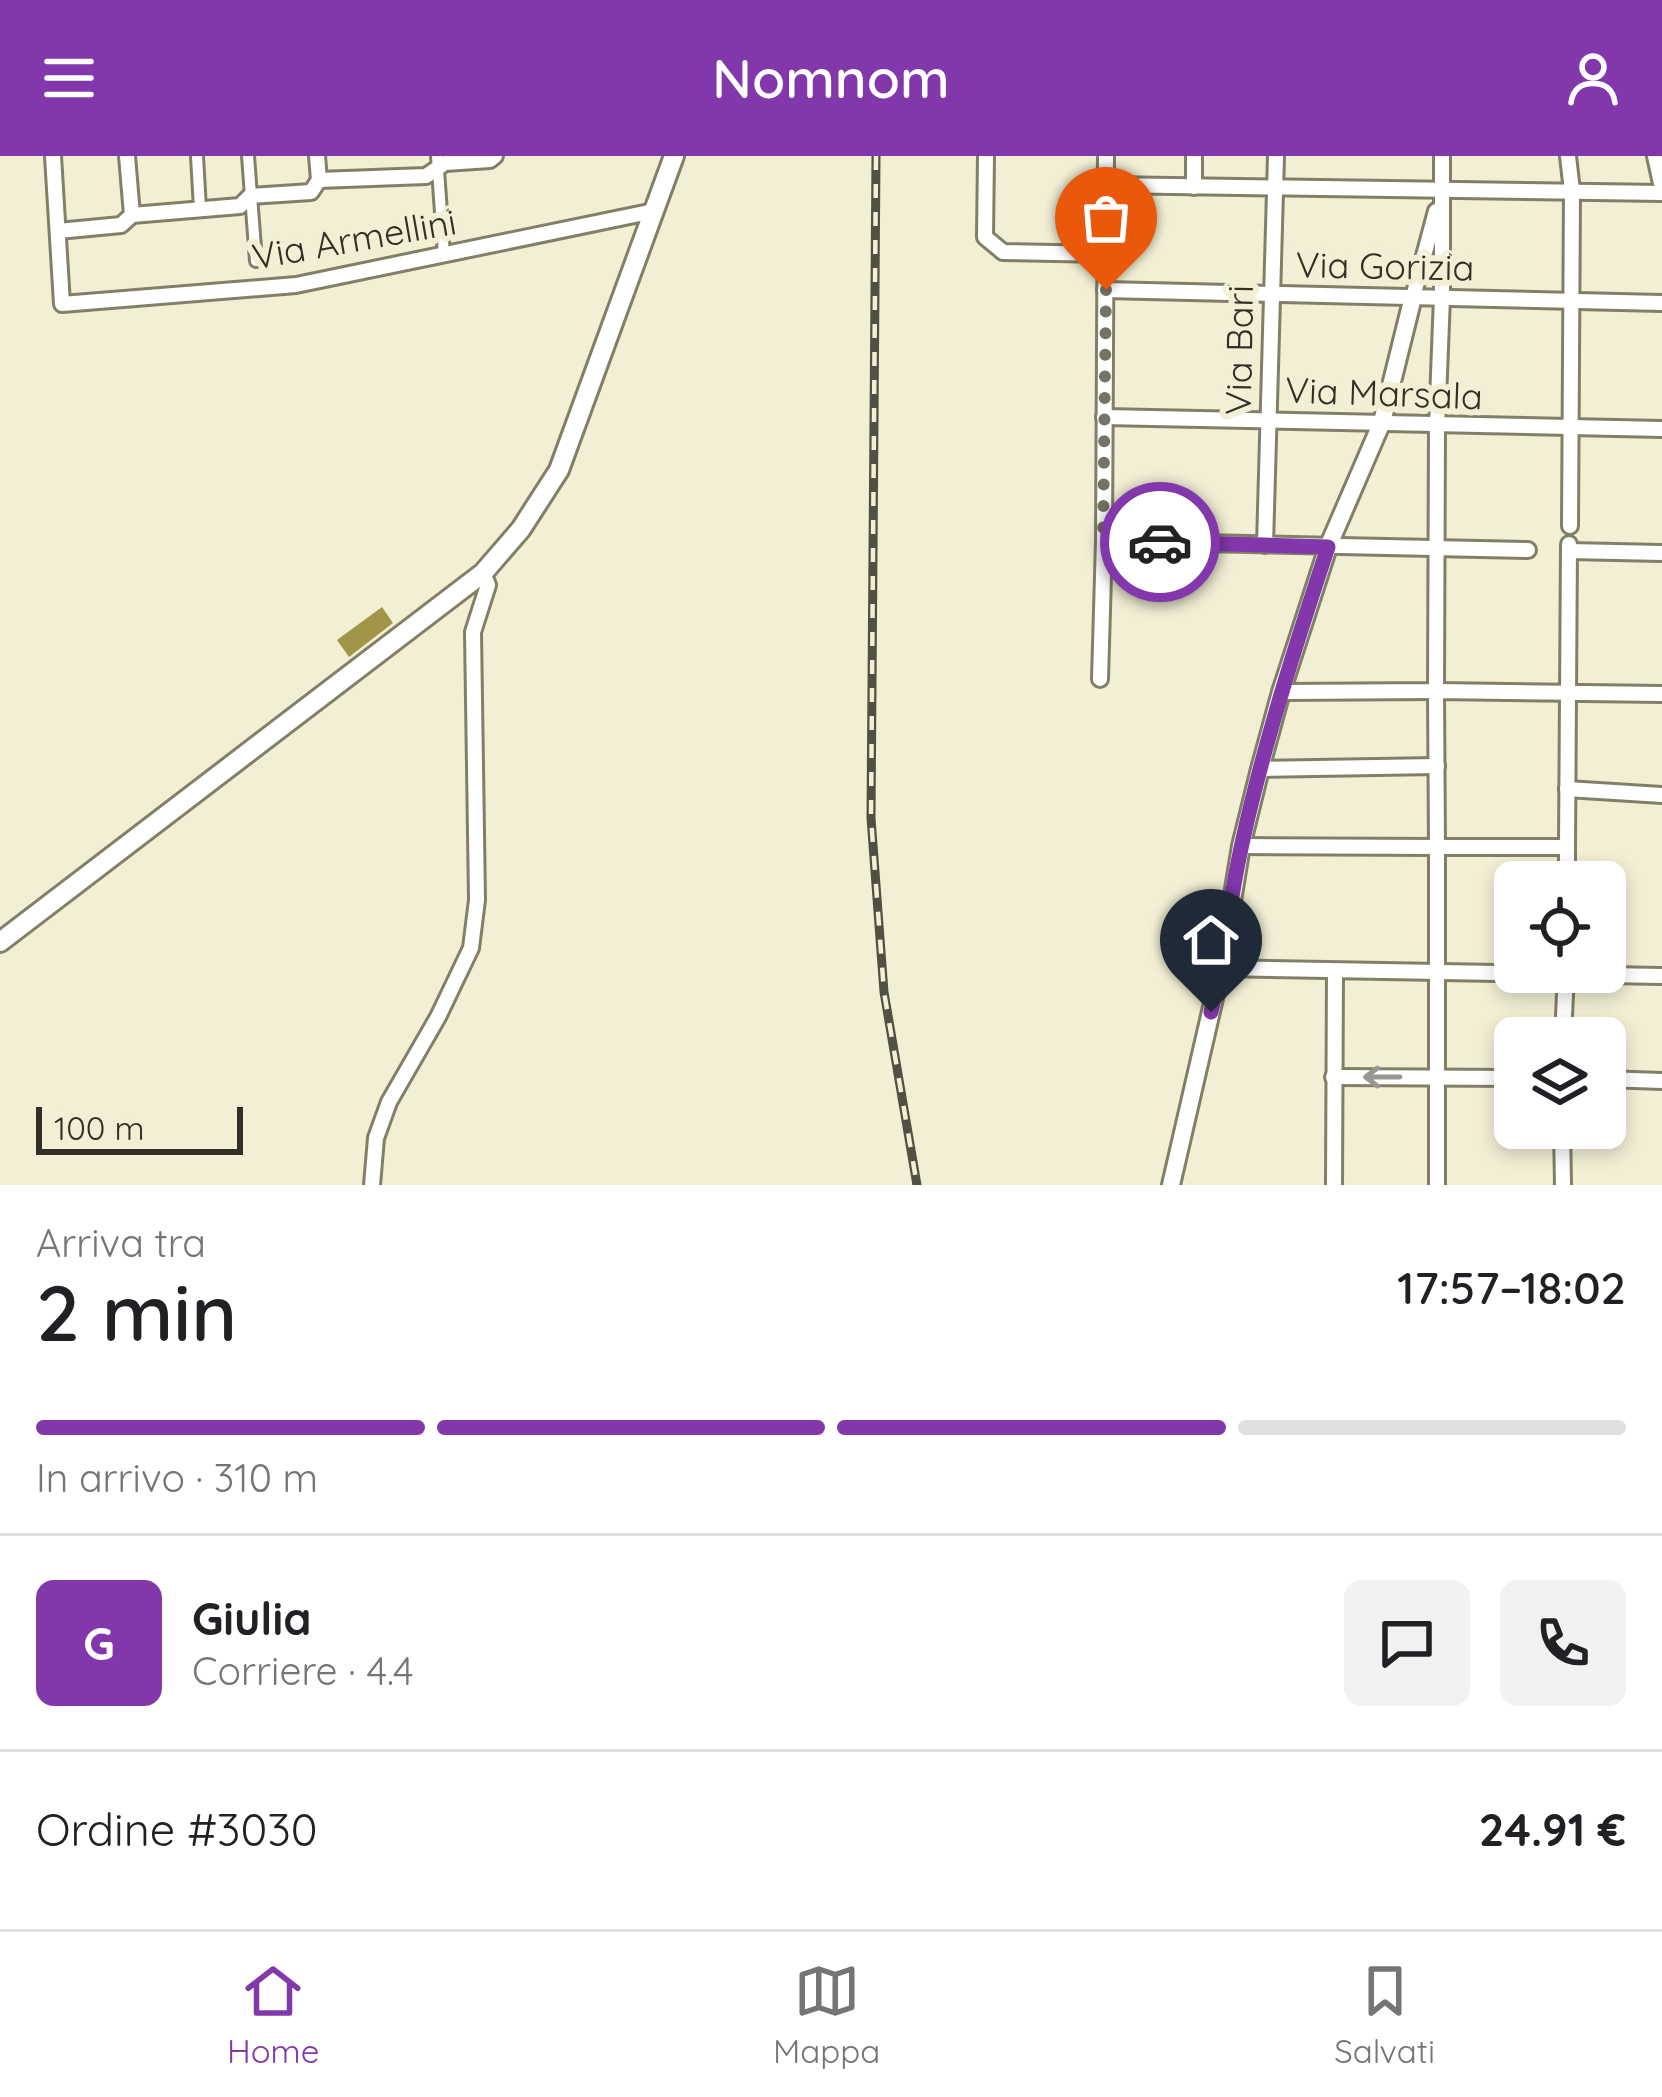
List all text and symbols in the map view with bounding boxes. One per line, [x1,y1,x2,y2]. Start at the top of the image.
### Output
text: Nomnom [712,44,950,112]
icon: menu [36,45,102,111]
icon: person [1560,45,1626,111]
pin [1055,167,1157,290]
icon: bag [1073,185,1139,251]
street label: Via Armellini [248,198,459,279]
street label: Via Gorizia [1295,241,1475,290]
street label: Via Bari [1215,285,1262,415]
street label: Via Marsala [1284,367,1484,418]
courier [1100,482,1220,602]
icon: car [1127,509,1193,575]
map controls [1494,861,1626,1149]
button: locate [1494,861,1626,993]
pin [1160,889,1262,1012]
icon: home [1178,907,1244,973]
button: layers [1494,1017,1626,1149]
one-way arrow [1363,1066,1402,1088]
scale bar [36,1101,243,1154]
text: 100 m [54,1107,145,1148]
text: Arriva tra [36,1218,206,1267]
text: 17:57–18:02 [1397,1259,1626,1315]
text: 2 min [36,1263,237,1361]
text: In arrivo · 310 m [36,1453,318,1502]
button: chat [1344,1580,1470,1706]
button: phone [1500,1580,1626,1706]
text: Giulia [192,1590,311,1646]
text: G [83,1615,115,1671]
text: Corriere · 4.4 [192,1646,414,1695]
text: Ordine #3030 [36,1801,318,1857]
text: 24.91 € [1479,1801,1626,1857]
tab: Home [227,1958,319,2071]
tab: Mappa [773,1958,880,2071]
tab: Salvati [1334,1958,1435,2071]

